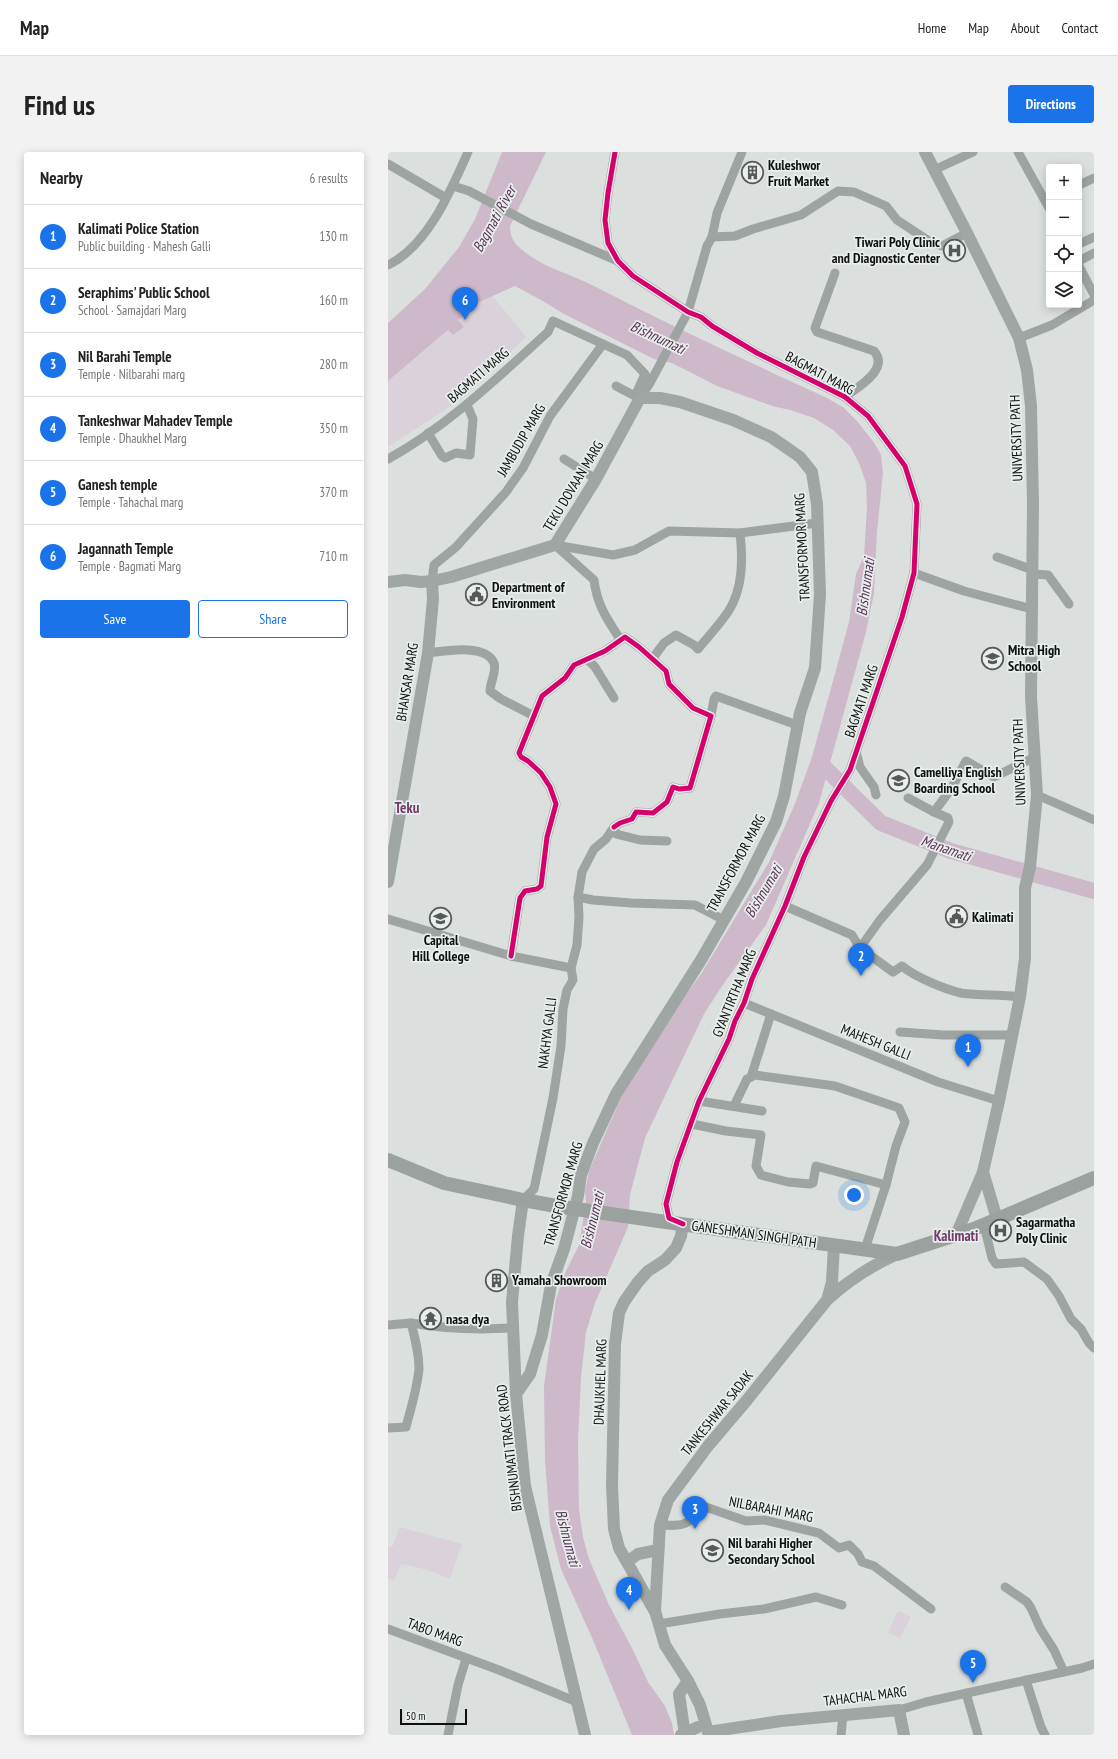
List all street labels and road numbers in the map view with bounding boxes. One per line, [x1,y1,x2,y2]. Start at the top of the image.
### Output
street label: BAGMATI MARG [443,343,513,407]
street label: BAGMATI MARG [782,347,858,399]
street label: UNIVERSITY PATH [1005,394,1027,482]
street label: JAMBUDIP MARG [492,400,549,480]
street label: TEKU DOVAAN MARG [539,437,607,535]
street label: TRANSFORMOR MARG [790,492,814,601]
street label: BHANSAR MARG [392,641,422,723]
street label: BAGMATI MARG [840,662,882,740]
street label: UNIVERSITY PATH [1008,718,1030,806]
street label: TRANSFORMOR MARG [703,811,769,915]
street label: GYANTIRTHA MARG [708,946,760,1040]
street label: NAKHYA GALLI [534,996,560,1070]
street label: MAHESH GALLI [838,1020,914,1064]
street label: TRANSFORMOR MARG [539,1139,587,1248]
street label: GANESHMAN SINGH PATH [690,1216,818,1252]
street label: DHAUKHEL MARG [590,1338,611,1425]
street label: TANKESHWAR SADAK [677,1367,757,1459]
street label: BISHNUMATI TRACK ROAD [492,1384,526,1512]
street label: NILBARAHI MARG [727,1492,815,1526]
street label: TABO MARG [405,1614,465,1650]
street label: TAHACHAL MARG [822,1682,908,1710]

